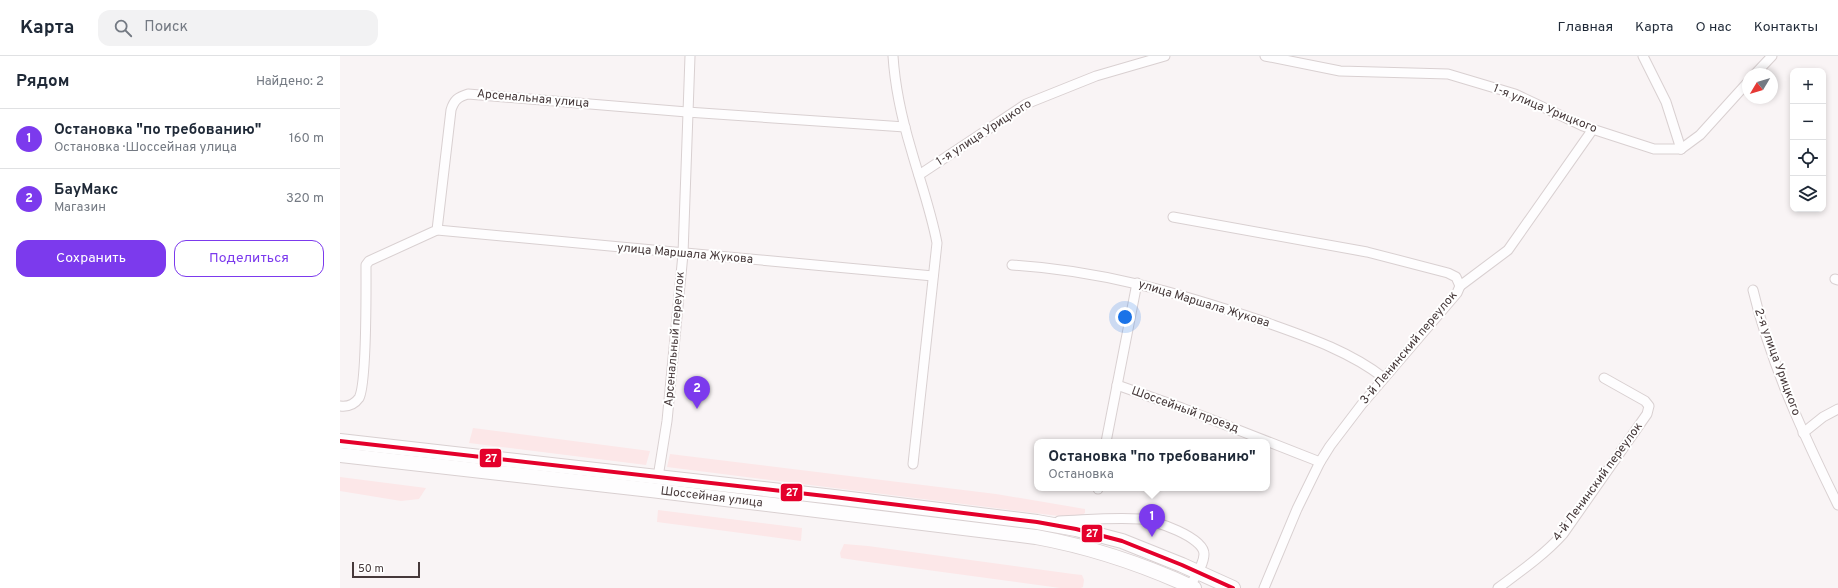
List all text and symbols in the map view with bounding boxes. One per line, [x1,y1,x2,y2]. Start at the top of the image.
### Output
search box [98,10,378,46]
text: Карта [20,16,74,40]
icon: search [112,17,134,39]
text: Поиск [144,18,188,37]
text: Главная [1558,19,1613,36]
text: Карта [1635,19,1673,36]
text: О нас [1695,19,1732,36]
text: Контакты [1754,19,1818,36]
north arrow [1742,68,1778,104]
map controls [1790,68,1826,212]
button: + [1790,68,1826,104]
text: Рядом [16,71,69,93]
text: Найдено: 2 [256,74,324,90]
street label: 1-я улица Урицкого [1491,81,1600,137]
street label: Арсенальная улица [476,86,590,112]
street label: 1-я улица Урицкого [933,96,1035,170]
button: − [1790,104,1826,140]
text: Остановка "по требованию" [54,121,261,140]
text: 1 [26,131,32,147]
text: 160 m [289,131,324,147]
text: Остановка · Шоссейная улица [54,140,237,156]
button: locate [1790,140,1826,176]
button: layers [1790,176,1826,212]
text: БауМакс [54,181,119,200]
text: 2 [25,191,33,207]
text: 320 m [286,191,324,207]
text: Магазин [54,200,106,216]
button: Сохранить [16,240,166,277]
button: Поделиться [174,240,324,277]
street label: улица Маршала Жукова [616,240,754,268]
street label: Арсенальный переулок [661,271,689,407]
street label: улица Маршала Жукова [1136,276,1272,332]
street label: 3-й Ленинский переулок [1357,288,1461,408]
street label: 2-я улица Урицкого [1750,306,1804,418]
your location [1115,307,1135,327]
pin: 2 [684,376,710,409]
street label: Шоссейный проезд [1129,383,1241,437]
street label: 4-й Ленинский переулок [1549,419,1647,545]
popup [1034,439,1270,491]
line badge: 27 [479,448,502,468]
text: Остановка "по требованию" [1048,448,1256,467]
text: 27 [485,452,497,466]
text: Остановка [1048,467,1114,483]
street label: Шоссейная улица [660,483,764,512]
line badge: 27 [780,483,803,502]
text: 27 [786,486,798,500]
pin: 1 [1139,504,1165,537]
line badge: 27 [1081,524,1103,543]
text: 27 [1086,527,1098,541]
scale bar [352,560,420,579]
text: 50 m [358,562,384,576]

